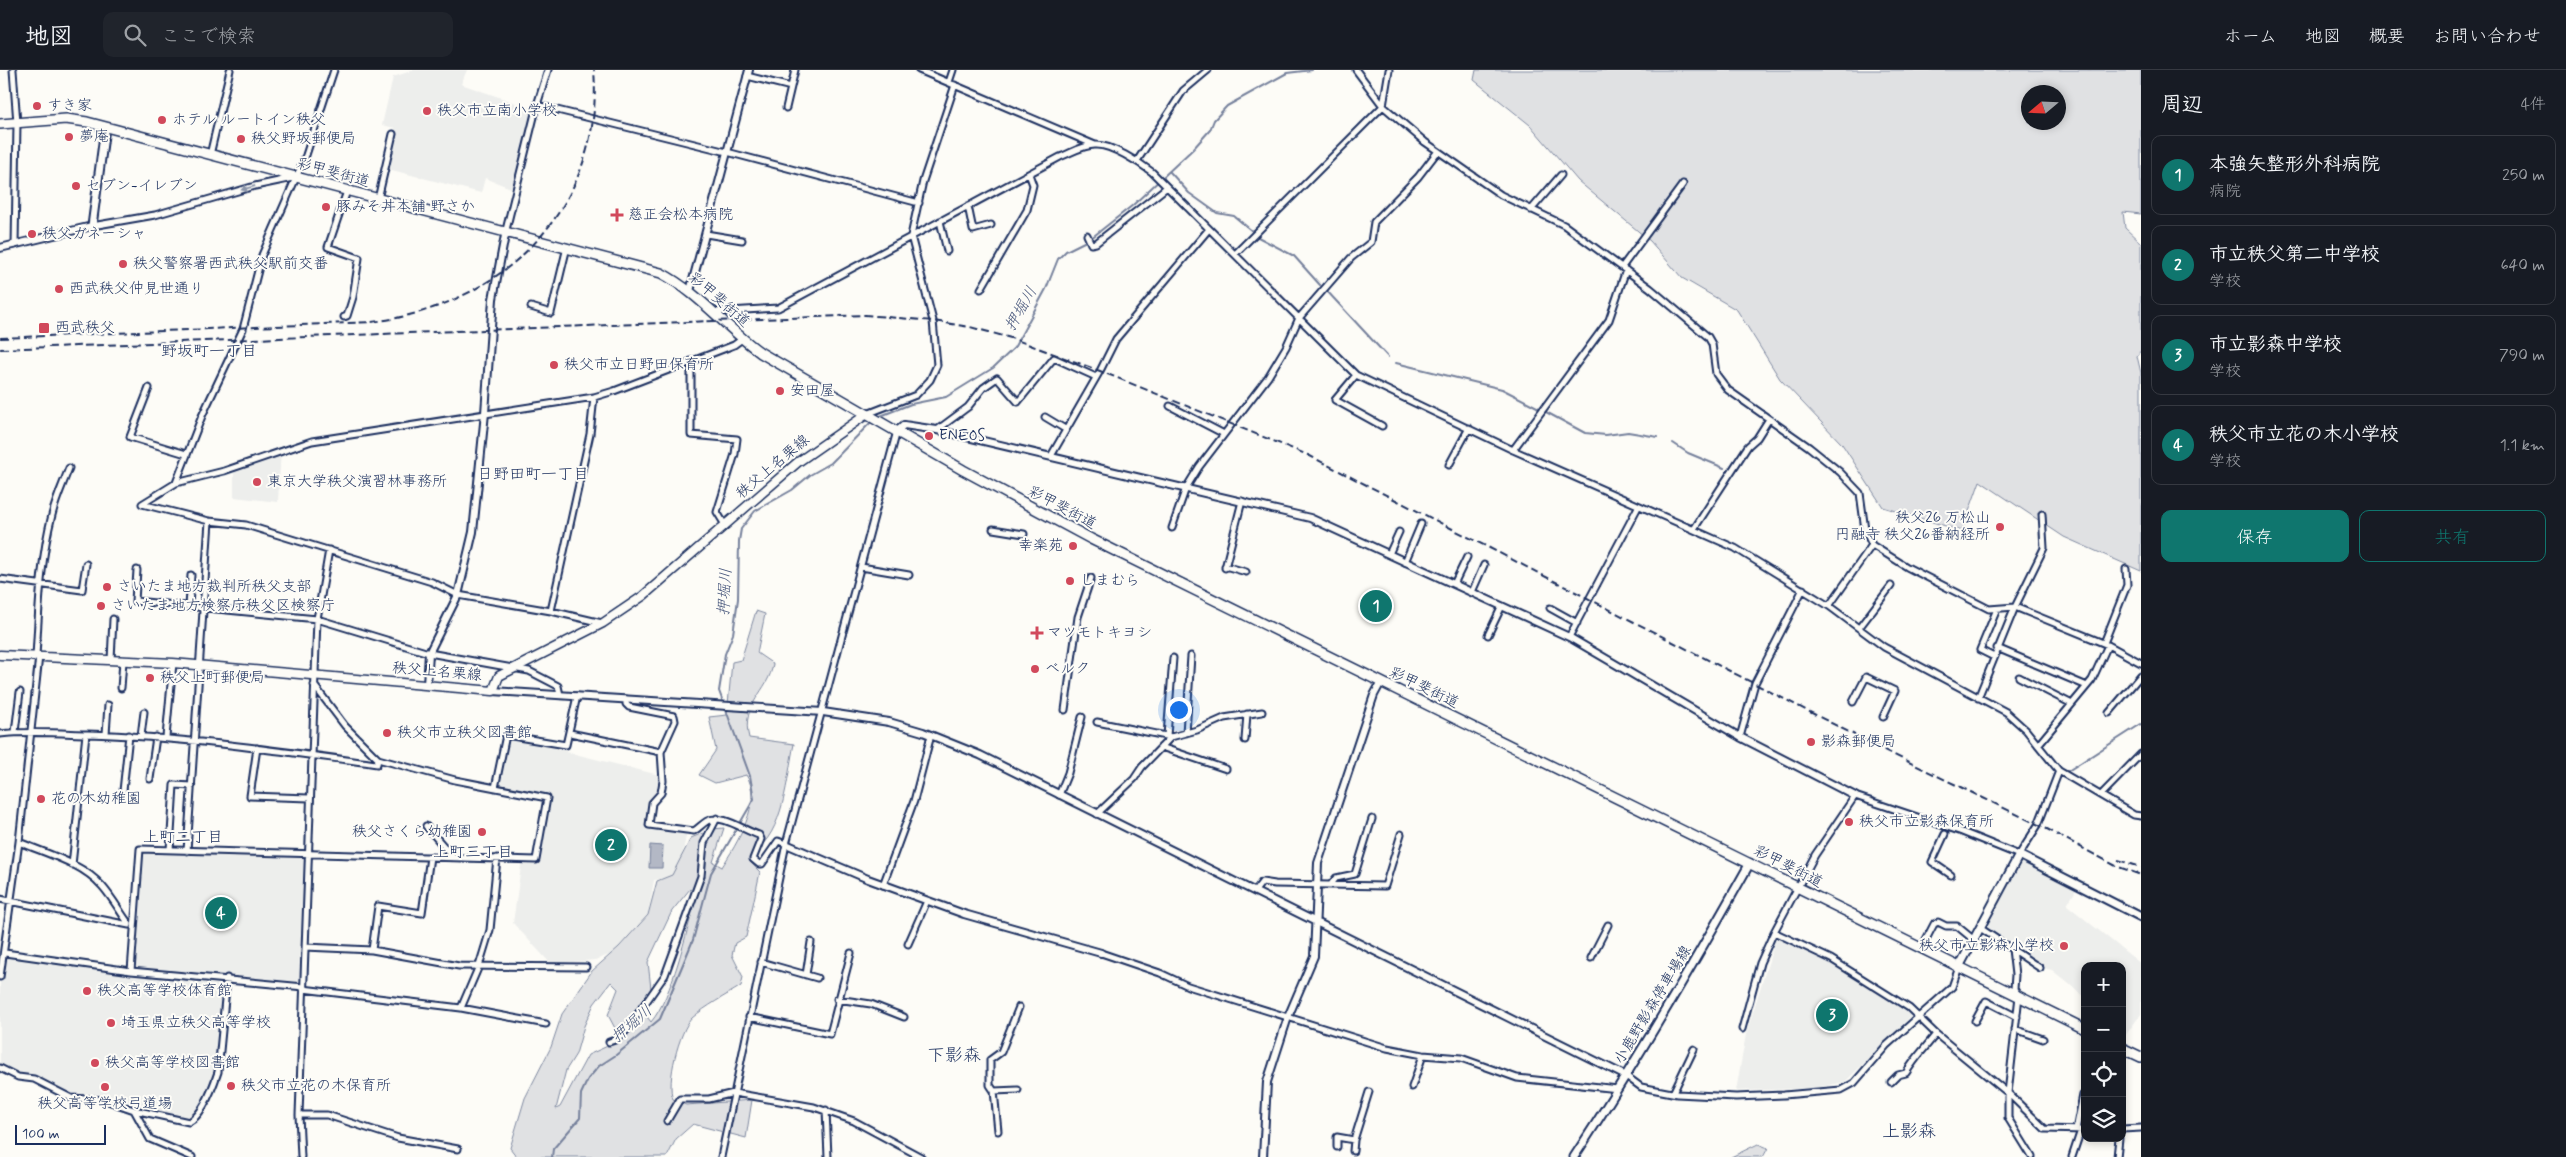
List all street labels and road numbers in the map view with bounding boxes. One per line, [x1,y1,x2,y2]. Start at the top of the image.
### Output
street label: 彩甲斐街道 [294,154,372,192]
street label: 彩甲斐街道 [684,268,754,332]
street label: 秩父上名栗線 [732,430,814,504]
street label: 彩甲斐街道 [1024,482,1100,534]
street label: 秩父上名栗線 [391,658,483,686]
street label: 彩甲斐街道 [1386,663,1462,713]
street label: 彩甲斐街道 [1750,841,1826,893]
street label: 小鹿野影森停車場線 [1610,942,1696,1068]

